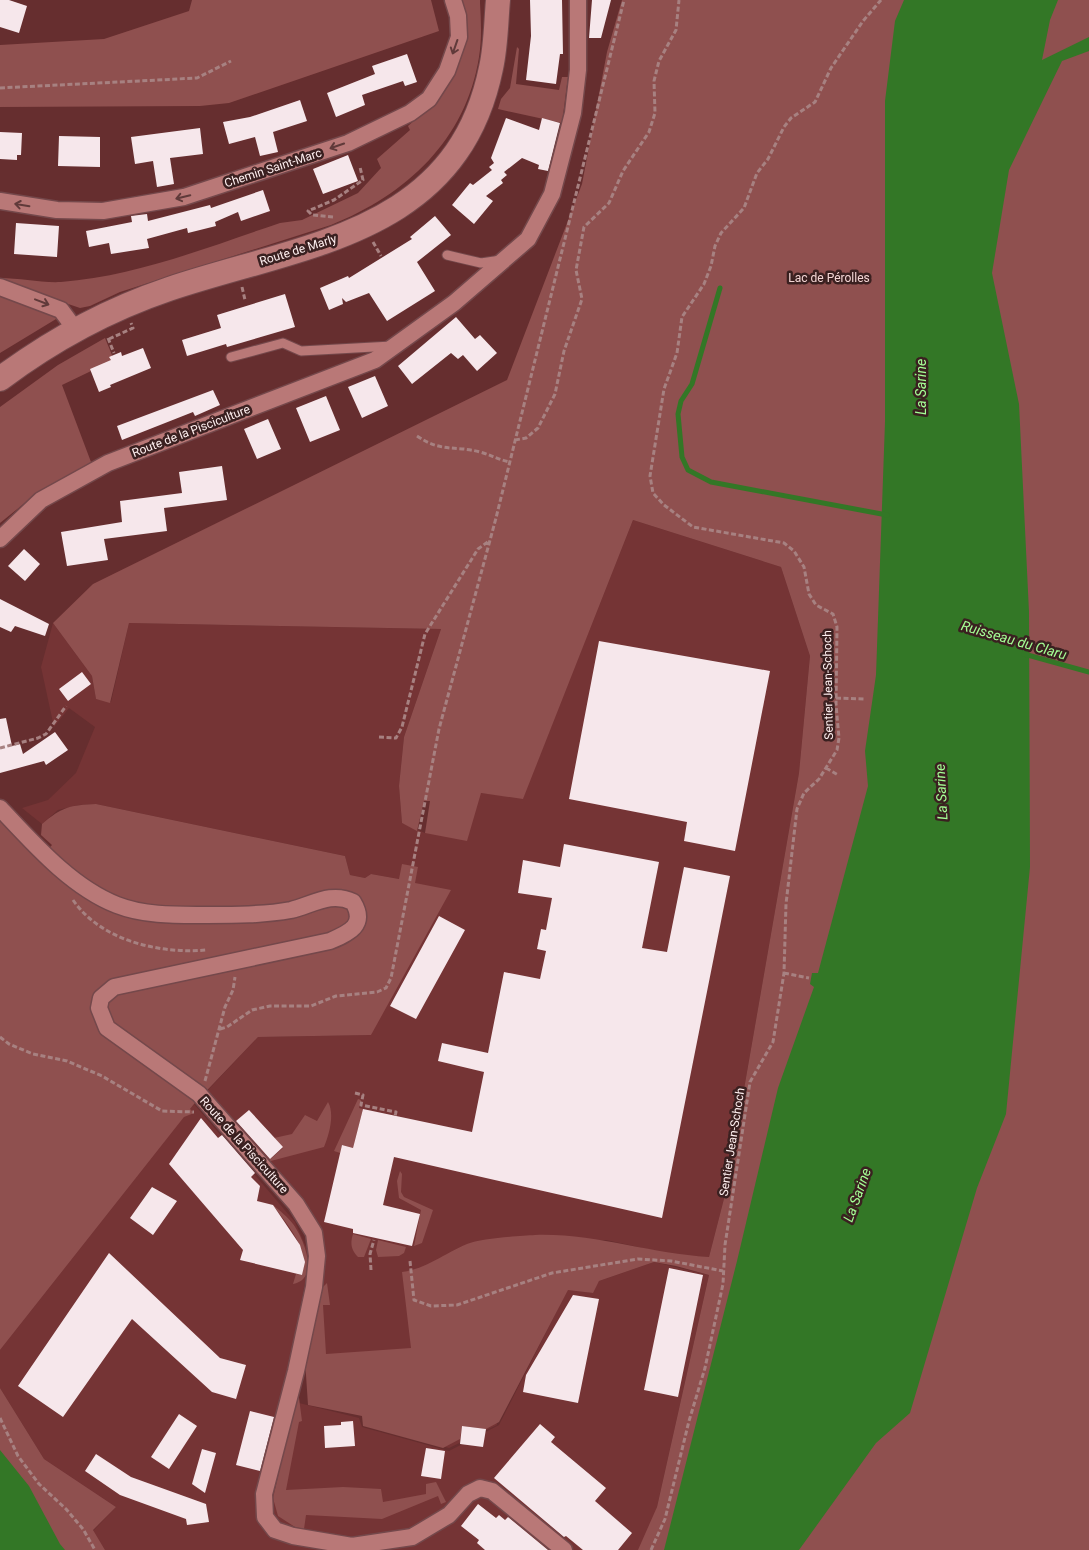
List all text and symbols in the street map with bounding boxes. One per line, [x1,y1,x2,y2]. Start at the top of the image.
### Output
one-way arrow [450,39,460,55]
one-way arrow [330,142,345,151]
street label: Chemin Saint-Marc [223,146,323,190]
one-way arrow [175,193,191,202]
one-way arrow [14,199,30,209]
street label: Route de Marly [258,232,339,268]
park label: Lac de Pérolles [788,271,870,285]
one-way arrow [34,298,49,307]
water label: La Sarine [913,359,929,415]
street label: Route de la Pisciculture [130,402,252,460]
water label: Ruisseau du Claru [959,617,1069,663]
street label: Sentier Jean-Schoch [820,630,836,740]
water label: La Sarine [932,764,950,820]
street label: Sentier Jean-Schoch [717,1087,747,1197]
street label: Route de la Pisciculture [197,1094,291,1196]
water label: La Sarine [840,1166,874,1224]

